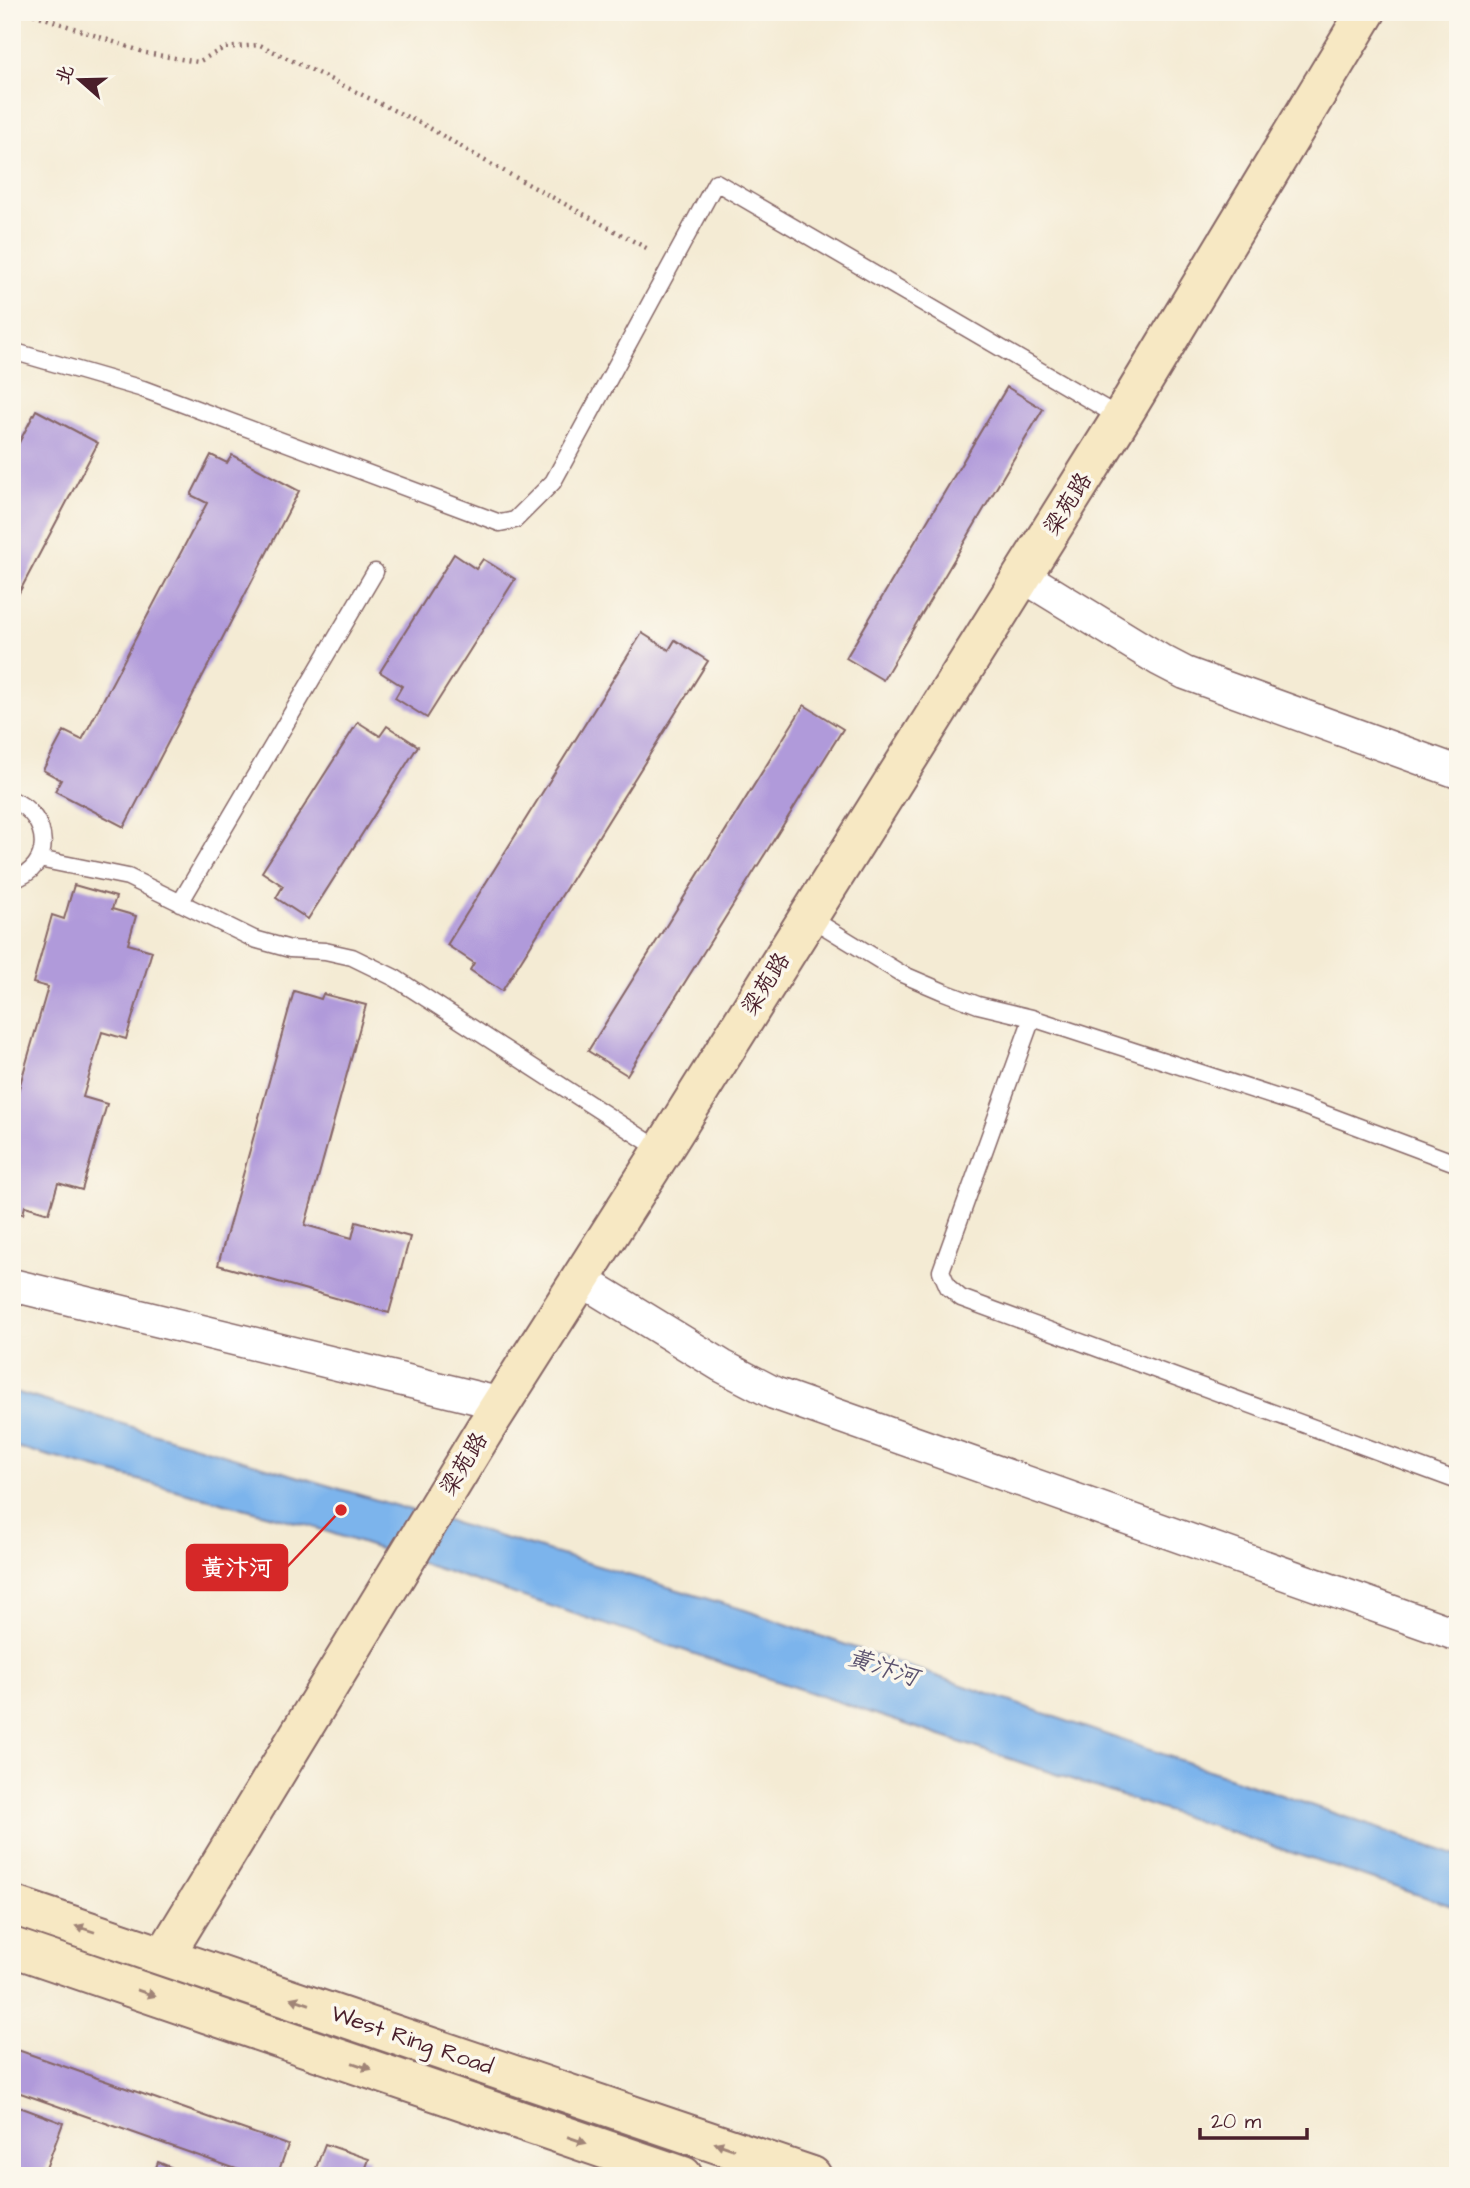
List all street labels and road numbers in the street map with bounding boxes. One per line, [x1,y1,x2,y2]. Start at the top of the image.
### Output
street label: 梁苑路 [1036,466,1100,542]
street label: 梁苑路 [734,946,798,1022]
street label: 梁苑路 [433,1426,495,1502]
street label: West Ring Road [326,1997,497,2084]

